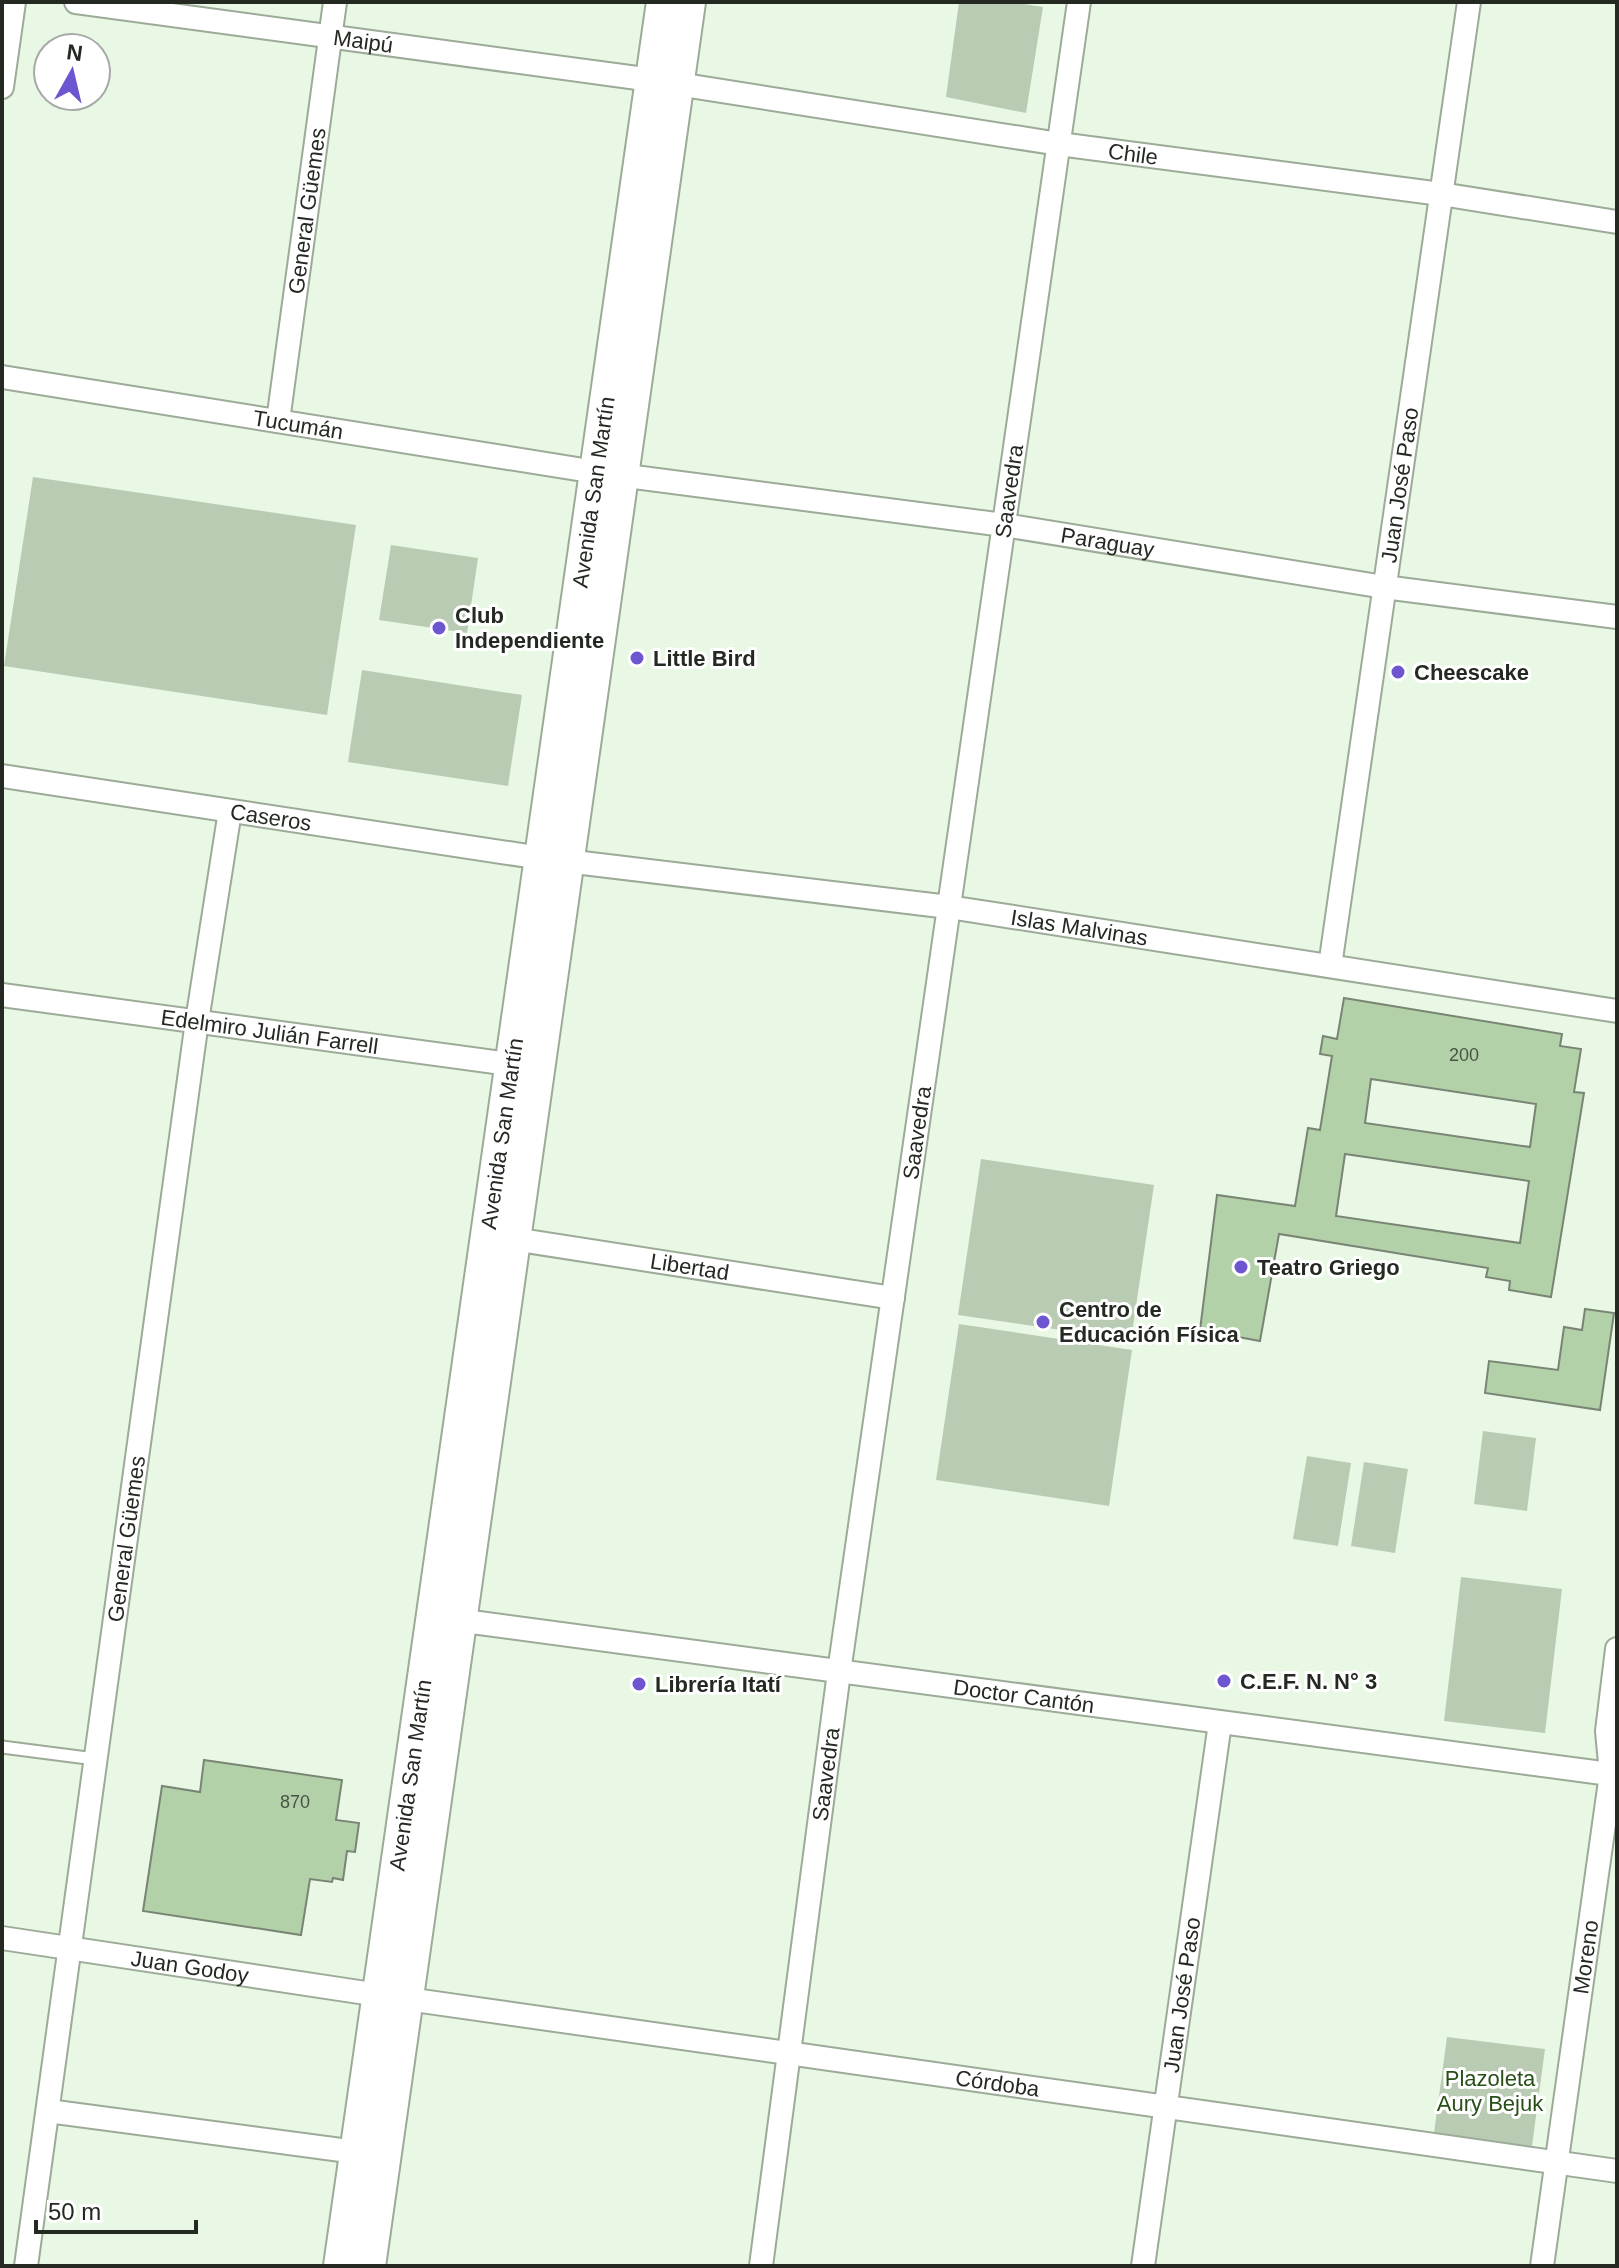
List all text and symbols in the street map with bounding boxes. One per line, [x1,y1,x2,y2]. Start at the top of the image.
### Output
street label: Maipú [332,25,395,58]
north arrow [32,32,112,112]
text: N [65,39,84,66]
street label: General Güemes [283,126,331,296]
street label: Chile [1107,139,1160,170]
street label: Avenida San Martín [568,395,620,589]
street label: Tucumán [251,405,345,444]
street label: Juan José Paso [1376,406,1423,564]
street label: Saavedra [990,442,1028,540]
street label: Paraguay [1059,522,1156,562]
place label: Club Independiente [455,603,604,653]
marker: Club Independiente [430,619,448,637]
place label: Little Bird [653,646,756,671]
marker: Little Bird [628,649,646,667]
place label: Cheescake [1414,660,1529,685]
marker: Cheescake [1389,663,1407,681]
street label: Caseros [228,799,313,836]
street label: Islas Malvinas [1009,905,1149,951]
street label: Edelmiro Julián Farrell [159,1005,380,1059]
street label: Avenida San Martín [476,1036,528,1231]
house number: 200 [1449,1045,1479,1065]
street label: Saavedra [898,1084,936,1181]
street label: Libertad [648,1248,731,1285]
place label: Teatro Griego [1257,1255,1400,1280]
marker: Teatro Griego [1232,1258,1250,1276]
place label: Centro de Educación Física [1059,1297,1239,1347]
marker: Centro de Educación Física [1034,1313,1052,1331]
street label: General Güemes [103,1454,150,1624]
place label: C.E.F. N. N° 3 [1240,1669,1377,1694]
place label: Librería Itatí [655,1672,782,1697]
marker: C.E.F. N. N° 3 [1215,1672,1233,1690]
street label: Doctor Cantón [952,1674,1096,1718]
marker: Librería Itatí [630,1675,648,1693]
street label: Avenida San Martín [385,1678,437,1872]
street label: Saavedra [808,1725,845,1823]
house number: 870 [280,1792,310,1812]
street label: Juan José Paso [1159,1915,1205,2074]
street label: Moreno [1568,1918,1603,1996]
street label: Juan Godoy [129,1946,250,1988]
street label: Córdoba [954,2065,1042,2102]
park label: Plazoleta Aury Bejuk [1437,2066,1544,2116]
scale bar [36,2184,196,2234]
text: 50 m [48,2198,101,2225]

